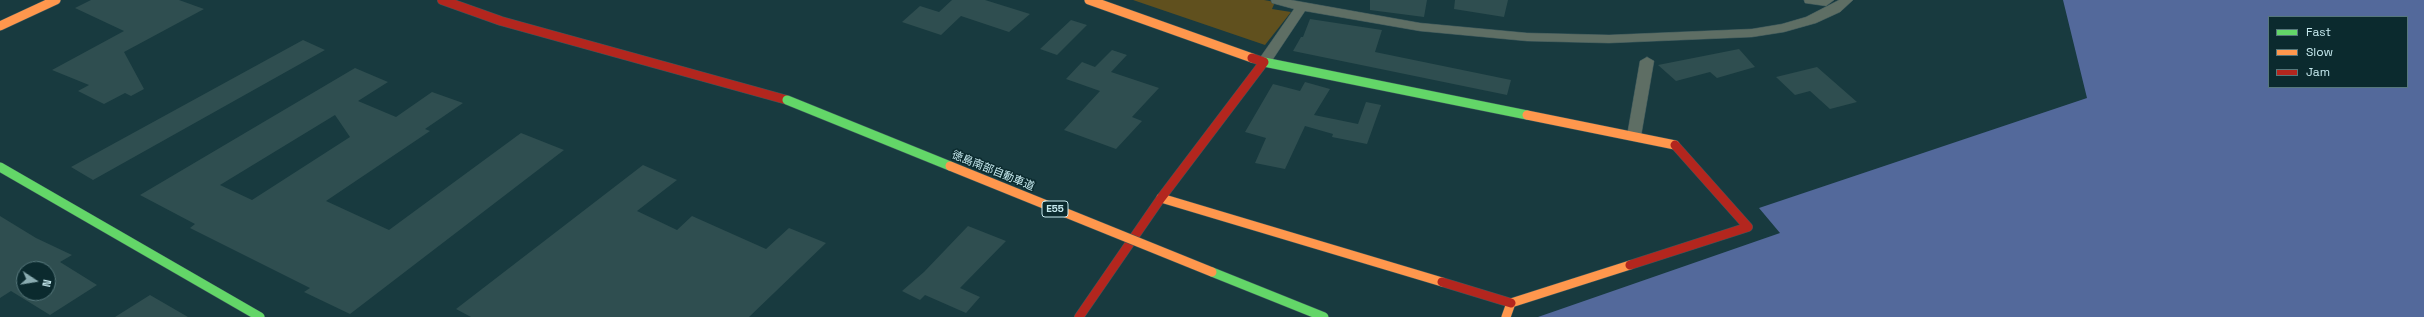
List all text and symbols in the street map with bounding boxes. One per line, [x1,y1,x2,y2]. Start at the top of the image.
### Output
legend [2268,16,2408,88]
text: Fast [2306,24,2331,40]
text: Slow [2306,44,2333,60]
text: Jam [2306,64,2330,80]
street label: 徳島南部自動車道 [950,148,1036,194]
road number: E55 [1042,201,1068,217]
north arrow [16,261,56,301]
text: N [39,278,54,288]

